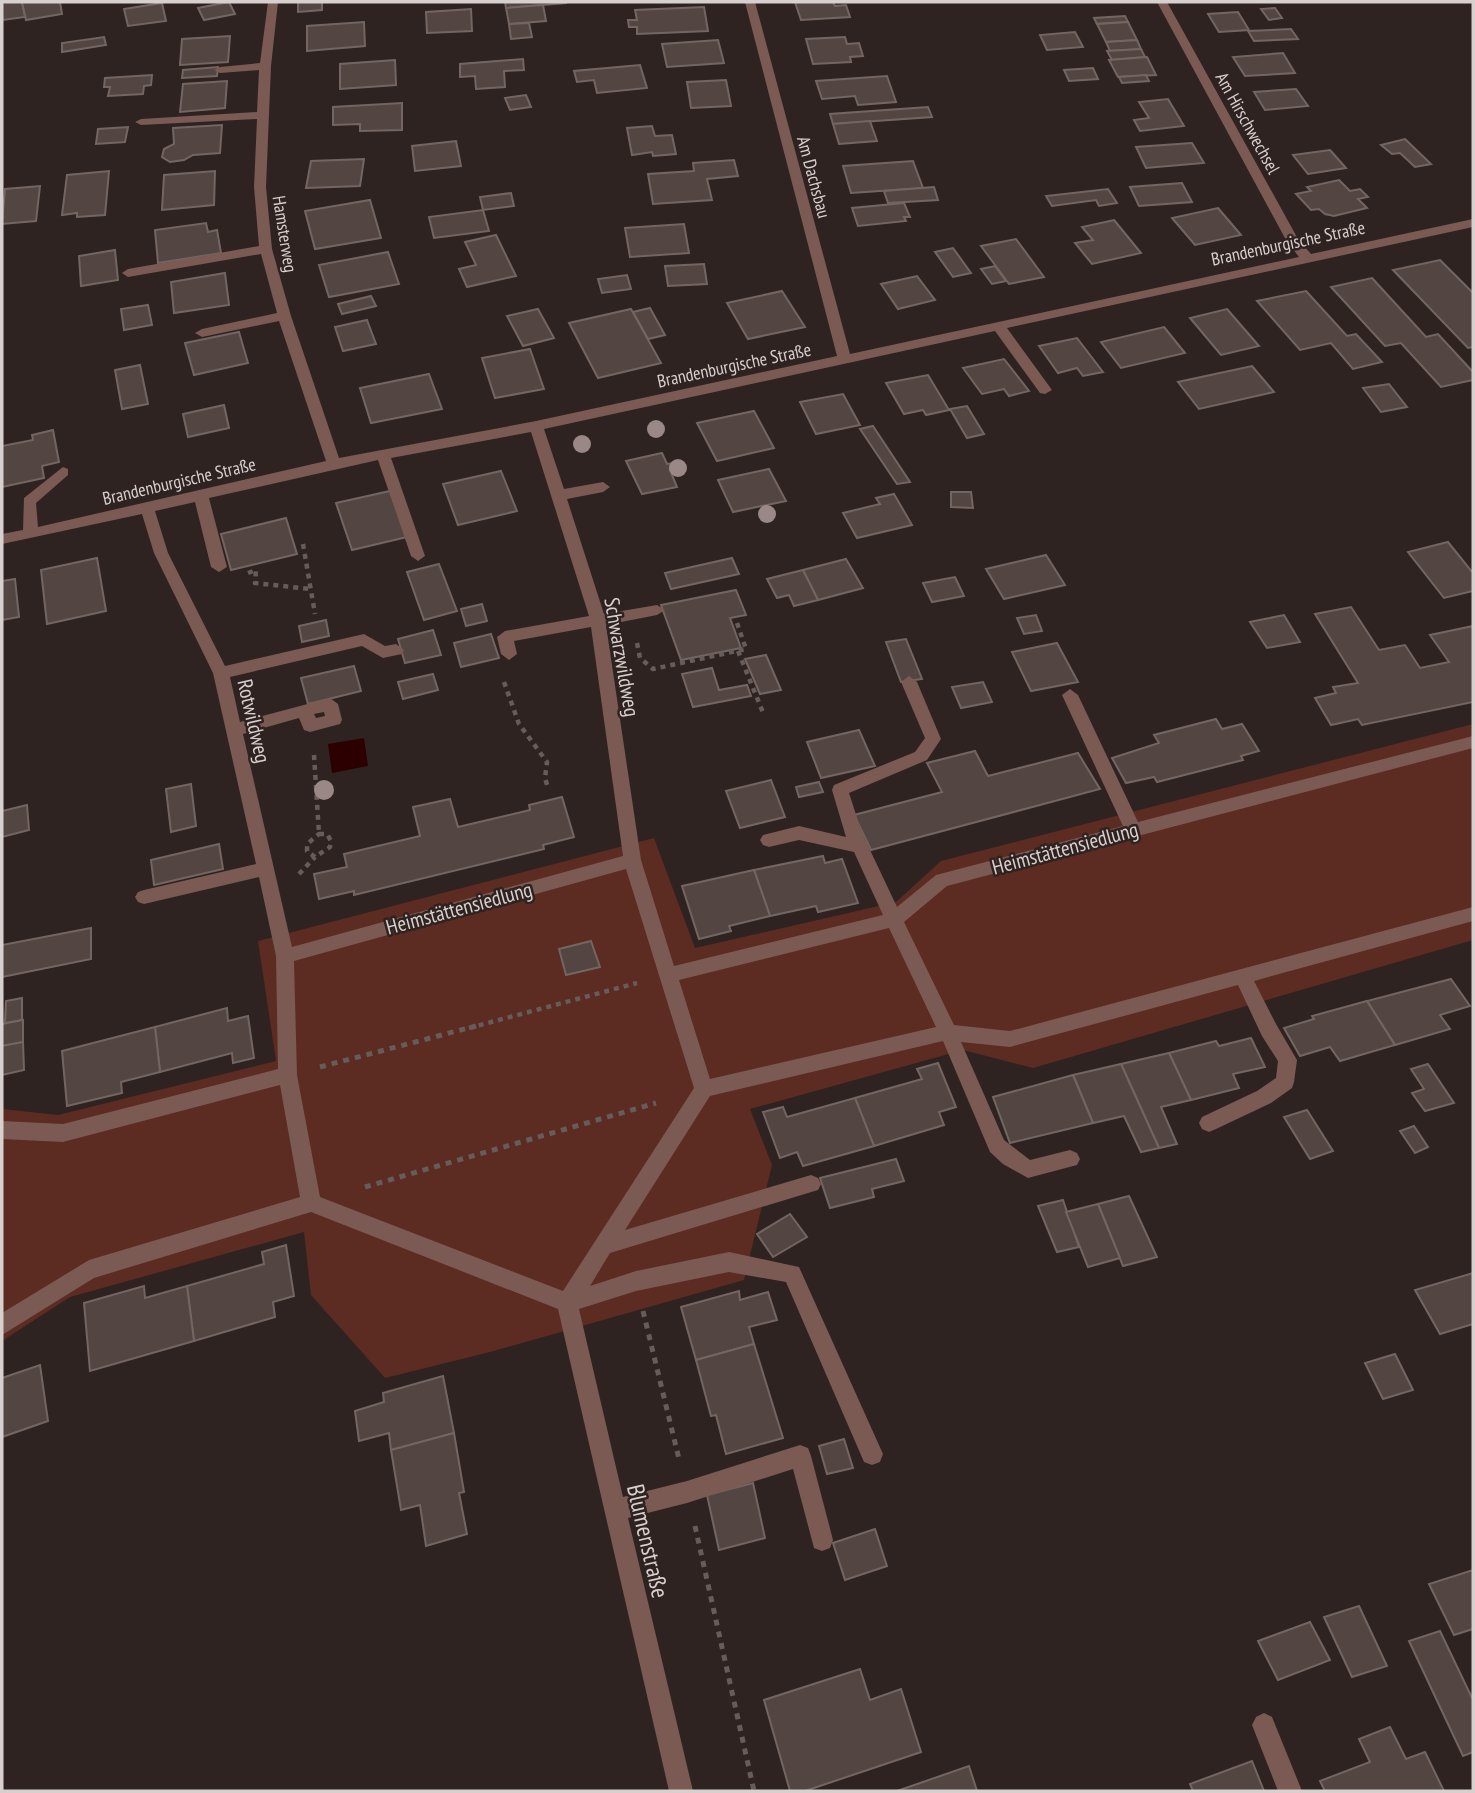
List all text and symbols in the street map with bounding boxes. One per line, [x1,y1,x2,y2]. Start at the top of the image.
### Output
street label: Am Hirschwechsel [1211,68,1286,179]
street label: Am Dachsbau [792,133,836,221]
street label: Hamsterweg [268,194,302,274]
street label: Brandenburgische Straße [1209,215,1367,271]
street label: Brandenburgische Straße [655,337,813,393]
street label: Brandenburgische Straße [100,452,258,510]
street label: Schwarzwildweg [598,595,646,719]
street label: Rotwildweg [231,677,277,765]
street label: Heimstättensiedlung [989,815,1141,881]
street label: Heimstättensiedlung [383,875,535,941]
street label: Blumenstraße [620,1481,676,1601]

